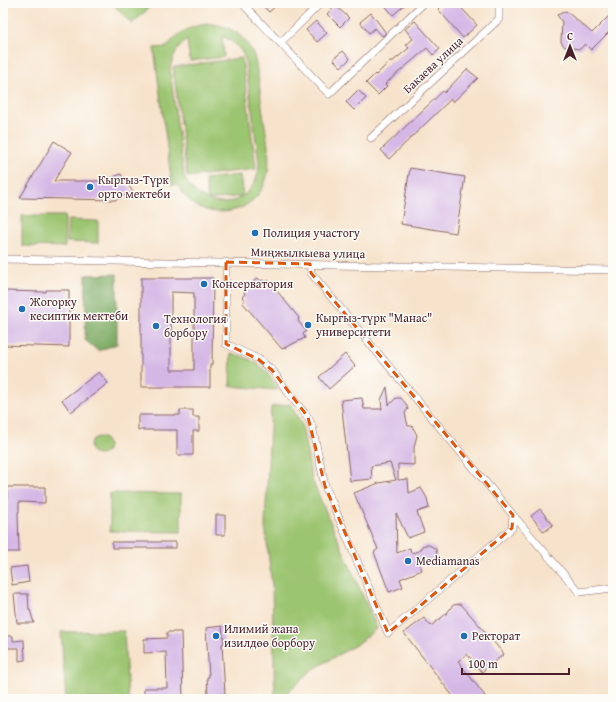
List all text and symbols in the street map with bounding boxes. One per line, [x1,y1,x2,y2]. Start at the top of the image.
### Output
north arrow [550,26,590,66]
text: С [567,28,573,44]
street label: Бакаева улица [399,32,467,97]
place label: Кыргыз-Түрк орто мектеби [98,171,170,202]
marker: Кыргыз-Түрк орто мектеби [85,182,95,192]
place label: Полиция участогу [263,224,360,241]
marker: Полиция участогу [250,228,260,238]
street label: Миңжылкыева улица [251,243,366,262]
place label: Консерватория [212,275,293,292]
marker: Консерватория [199,279,209,289]
place label: Жогорку кесиптик мектеби [29,293,128,324]
marker: Жогорку кесиптик мектеби [17,304,27,314]
place label: Кыргыз-түрк "Манас" университети [315,309,432,340]
place label: Технология борбору [164,310,227,341]
marker: Кыргыз-түрк "Манас" университети [303,320,313,330]
marker: Технология борбору [151,321,161,331]
place label: Mediamanas [416,552,480,569]
marker: Mediamanas [403,556,413,566]
place label: Илимий жана изилдөө борбору [224,620,315,651]
place label: Ректорат [472,627,520,644]
marker: Илимий жана изилдөө борбору [211,631,221,641]
marker: Ректорат [459,631,469,641]
scale bar [462,650,569,676]
text: 100 m [468,655,498,672]

